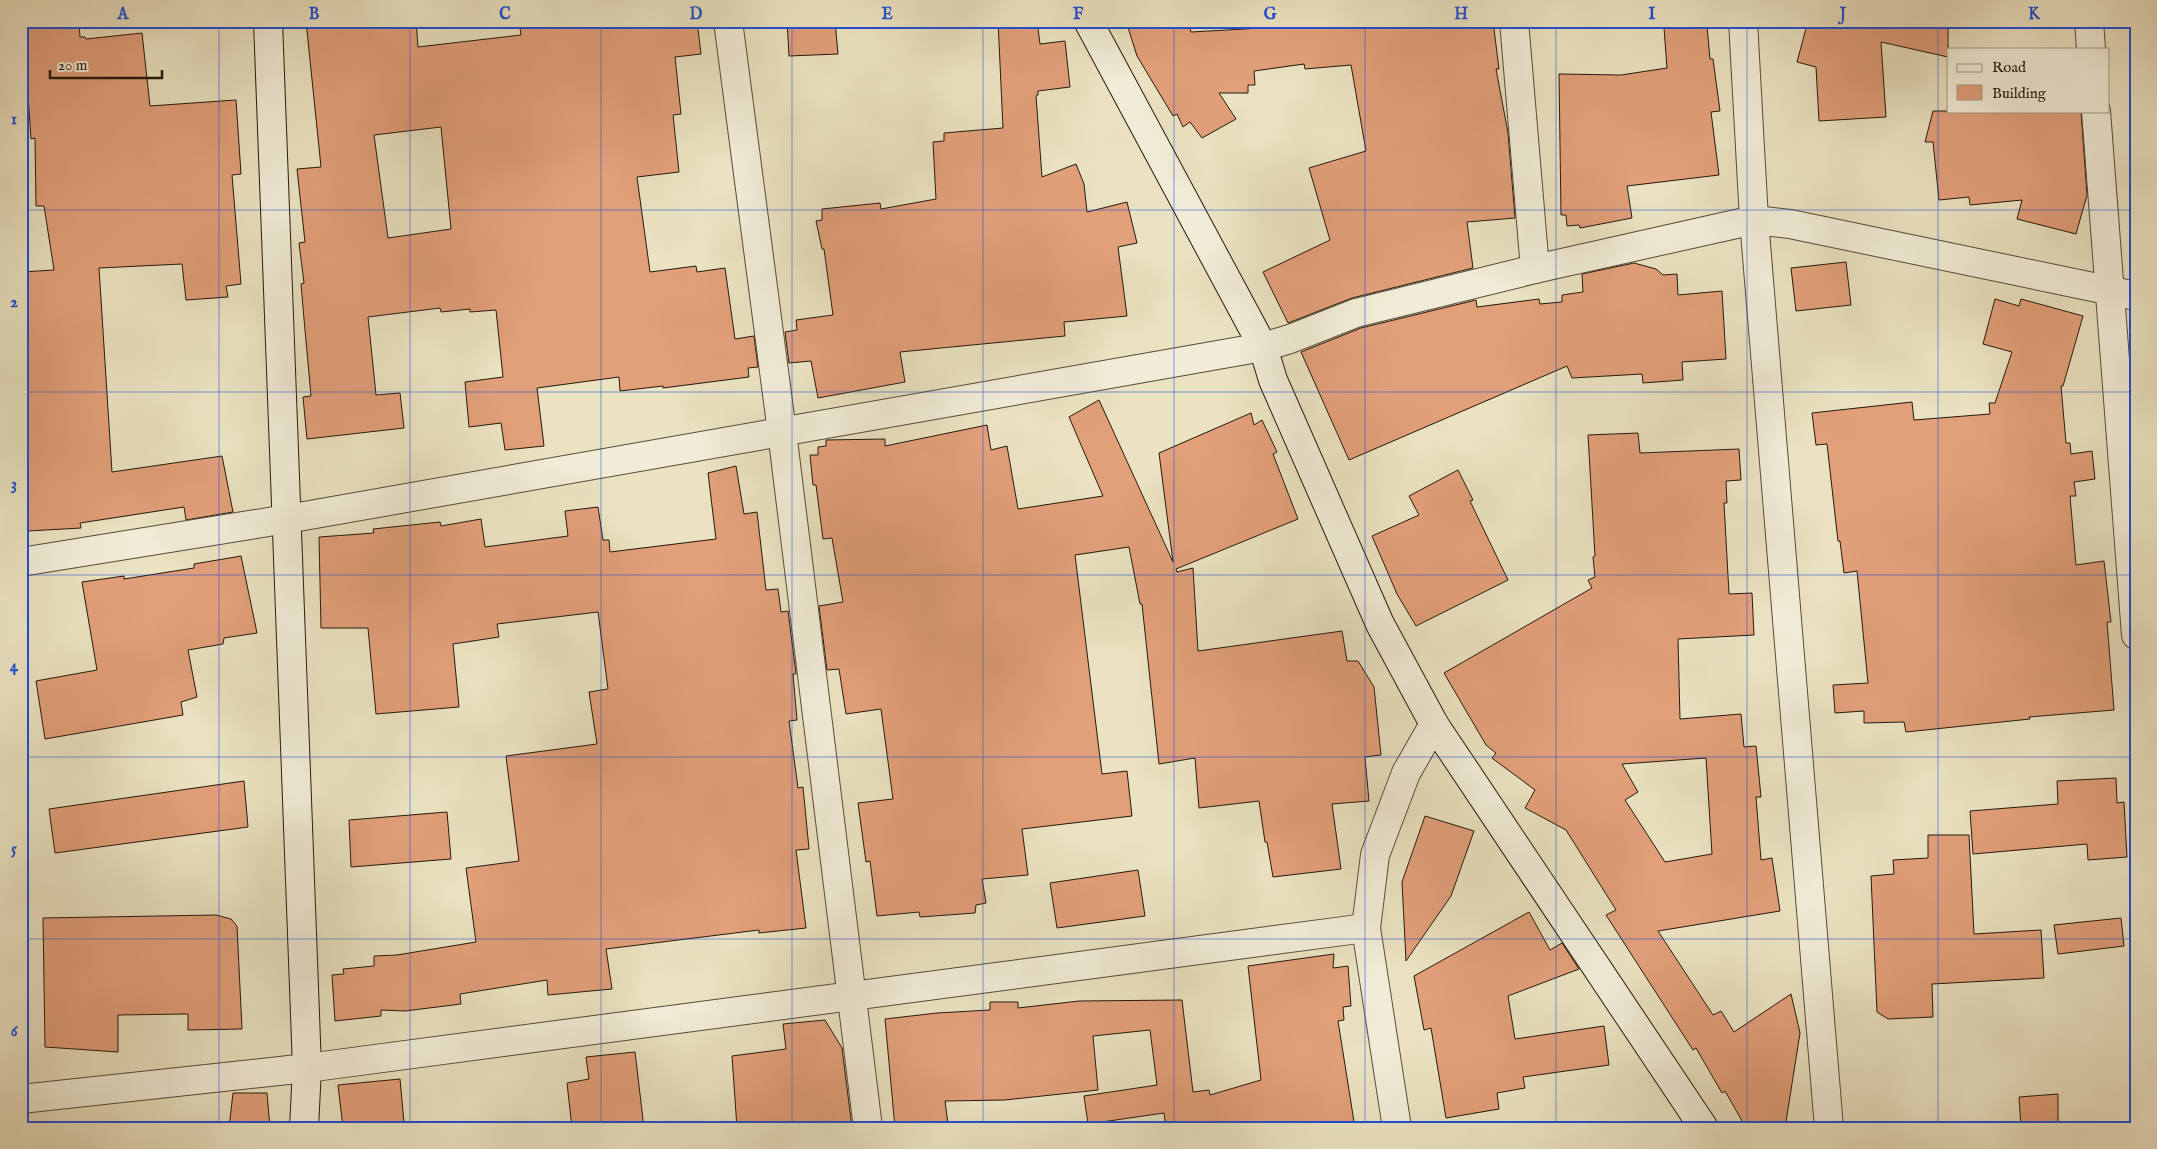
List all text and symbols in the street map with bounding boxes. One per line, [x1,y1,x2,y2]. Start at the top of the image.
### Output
text: A [117,5,130,25]
text: B [309,5,320,25]
text: C [499,5,511,25]
text: D [690,5,703,25]
text: E [881,5,893,25]
text: F [1073,5,1084,25]
text: G [1264,5,1277,25]
text: H [1454,5,1468,25]
text: I [1649,5,1656,25]
text: J [1838,5,1847,25]
text: K [2028,5,2041,25]
scale bar [50,48,162,80]
legend [1947,48,2110,112]
text: 20 m [58,56,88,75]
text: Road [1992,58,2027,77]
text: Building [1992,84,2047,103]
text: 1 [11,110,17,130]
text: 2 [10,293,18,313]
text: 3 [11,475,17,495]
text: 4 [10,657,19,677]
text: 5 [11,840,17,860]
text: 6 [11,1022,19,1042]

